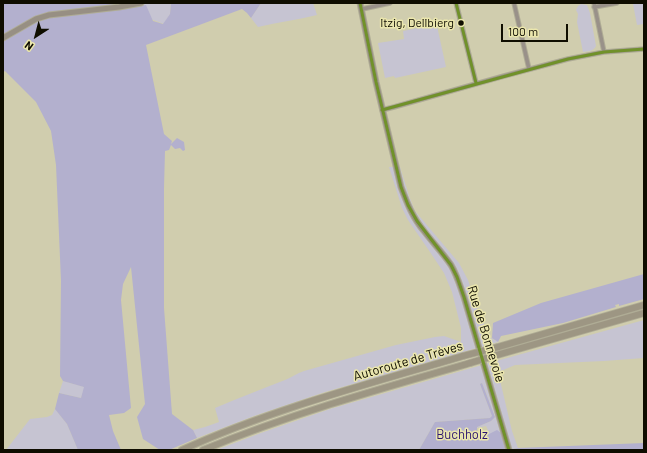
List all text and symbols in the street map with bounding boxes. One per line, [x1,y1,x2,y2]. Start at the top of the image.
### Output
north arrow [16,16,56,56]
place label: Itzig, Dellbierg [380,16,454,30]
scale bar [503,16,570,42]
marker: Itzig, Dellbierg [456,18,466,28]
text: 100 m [508,24,538,38]
text: N [22,39,35,54]
street label: Rue de Bonnevoie [464,284,508,384]
street label: Autoroute de Trèves [352,338,464,384]
park label: Buchholz [436,427,488,443]

